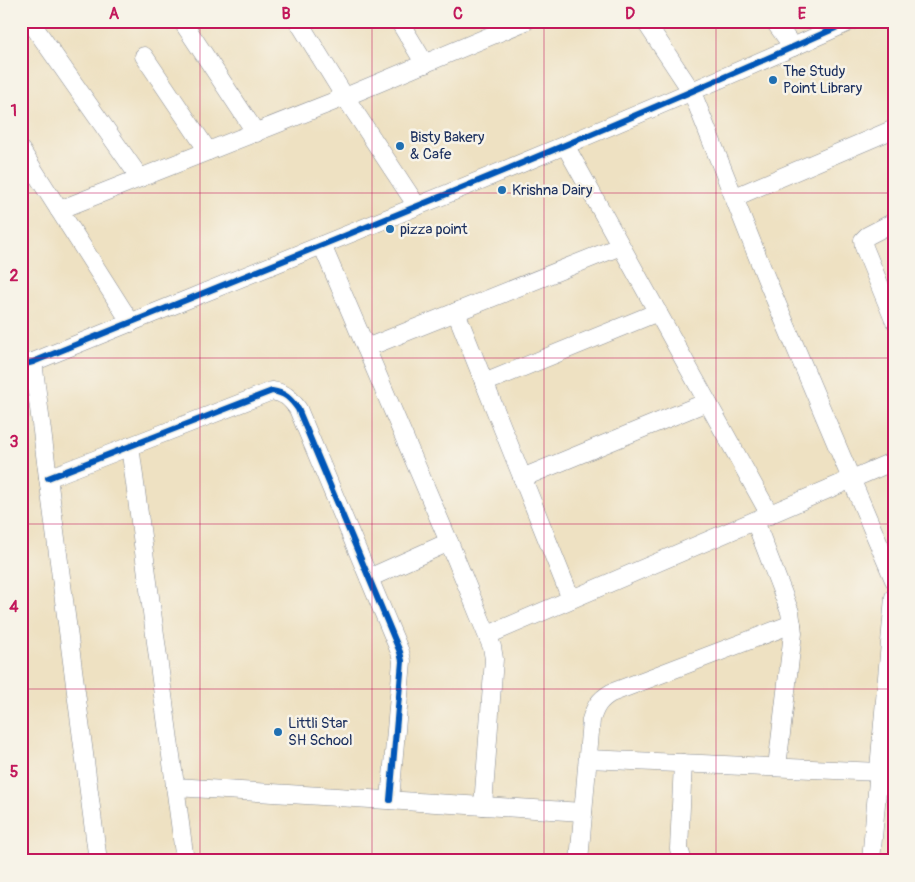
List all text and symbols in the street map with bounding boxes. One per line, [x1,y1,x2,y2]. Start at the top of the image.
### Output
text: A [109,4,120,24]
text: B [281,4,291,24]
text: C [453,4,463,24]
text: D [625,4,635,24]
text: E [798,4,807,24]
place label: The Study Point Library [783,62,863,98]
marker: The Study Point Library [767,74,779,86]
text: 1 [11,101,17,121]
place label: Bisty Bakery & Cafe [410,128,485,164]
marker: Bisty Bakery & Cafe [394,140,406,152]
place label: Krishna Dairy [512,181,593,200]
marker: Krishna Dairy [496,184,508,196]
place label: pizza point [400,220,469,239]
marker: pizza point [384,223,396,235]
text: 2 [10,266,19,286]
text: 3 [10,432,19,452]
text: 4 [9,597,19,617]
place label: Littli Star SH School [288,714,353,750]
marker: Littli Star SH School [272,726,284,738]
text: 5 [10,762,19,782]

